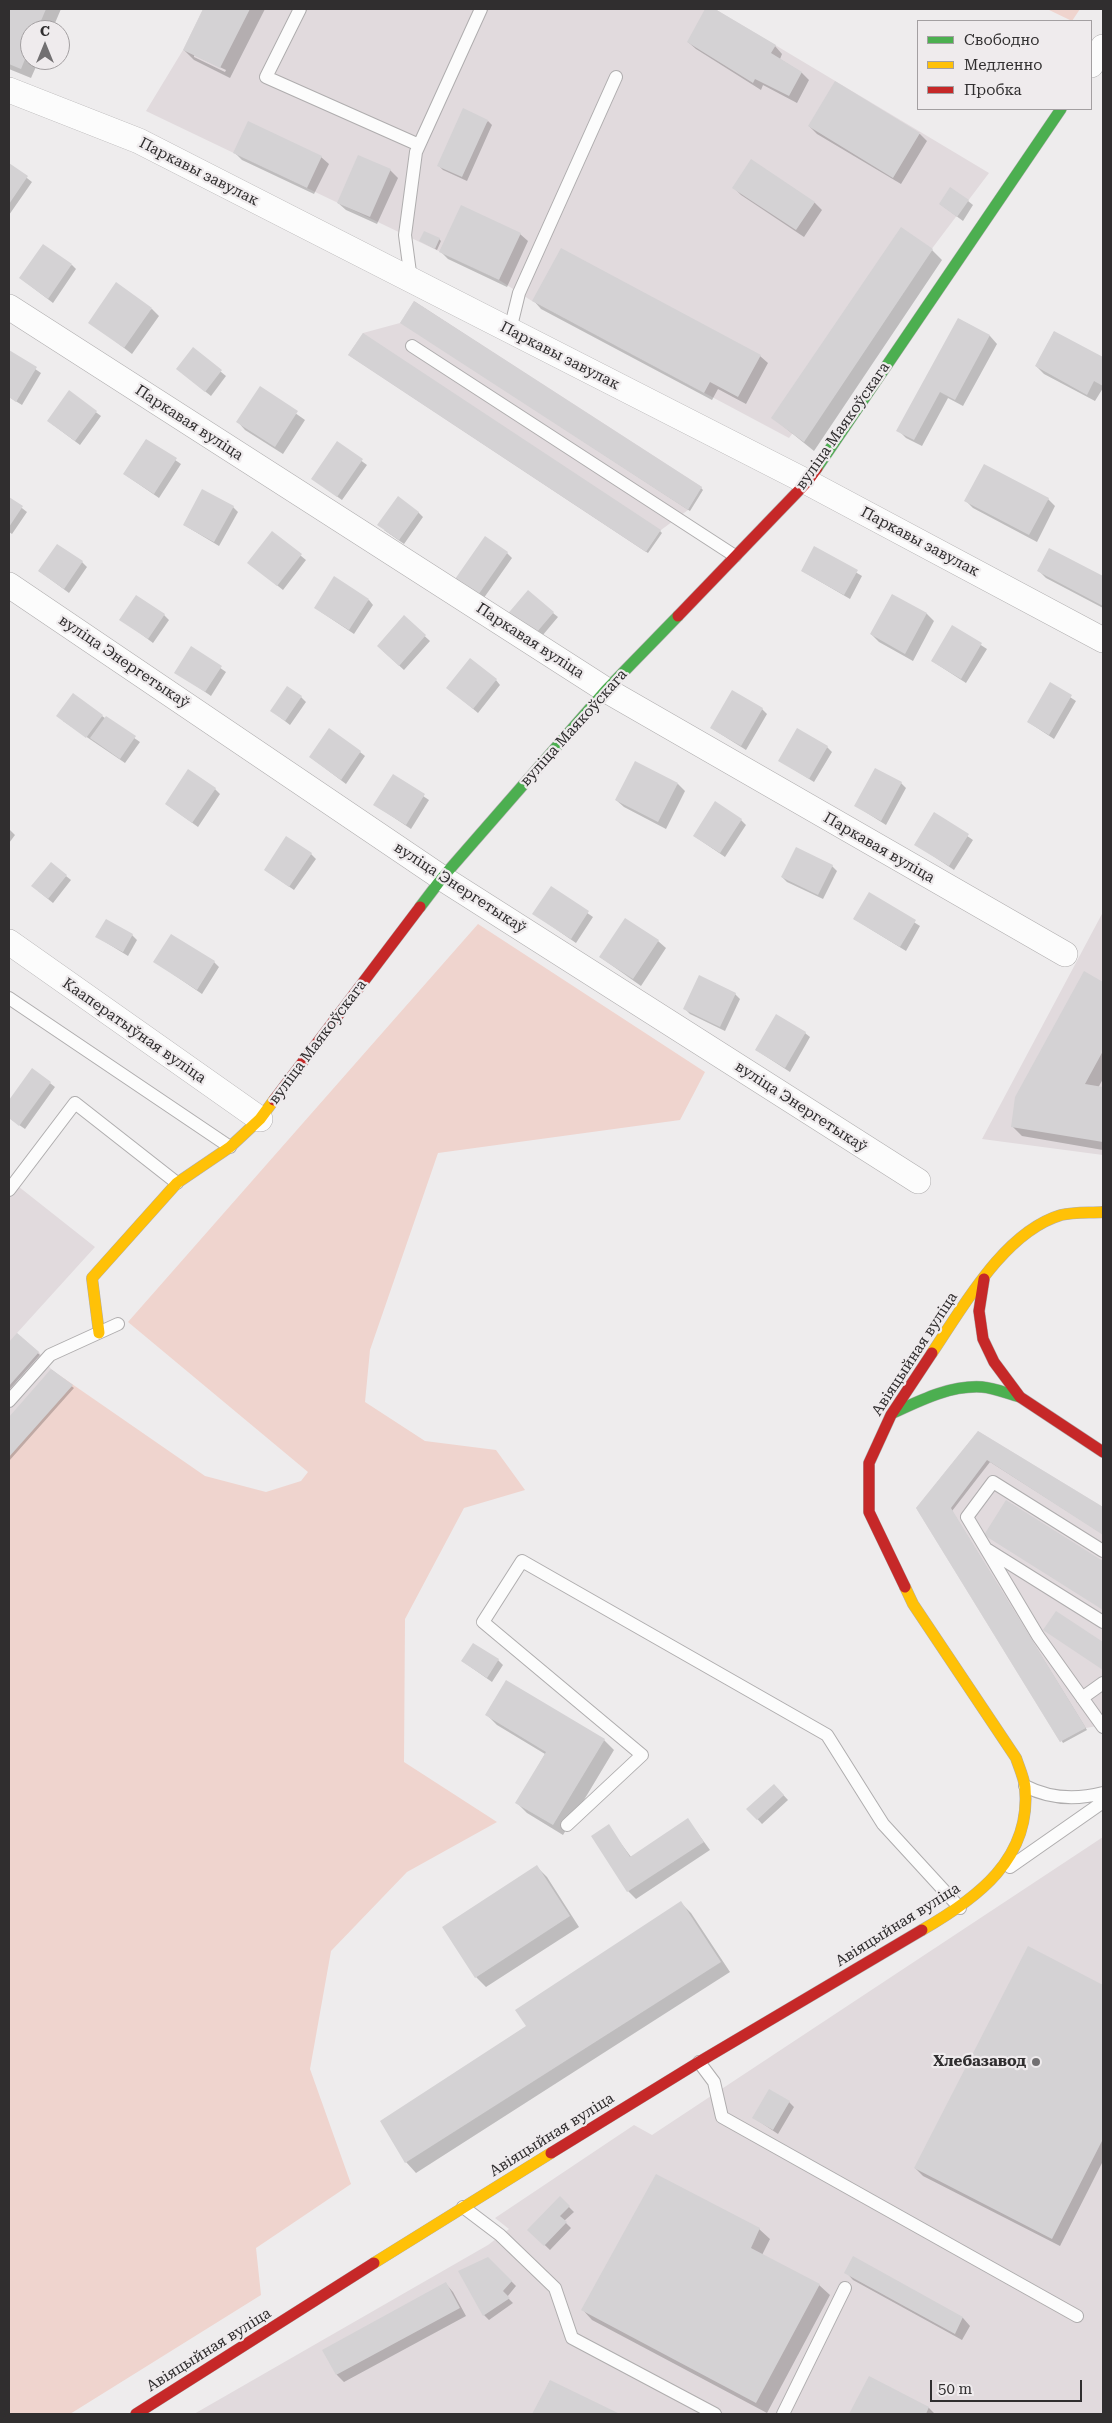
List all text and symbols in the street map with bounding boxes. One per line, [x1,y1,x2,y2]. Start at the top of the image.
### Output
north arrow [20,20,70,70]
legend [917,20,1092,110]
text: С [40,23,50,39]
text: Свободно [964,31,1039,49]
text: Медленно [964,56,1043,74]
text: Пробка [964,81,1022,99]
street label: Паркавы завулак [136,134,262,210]
street label: Паркавы завулак [497,318,623,394]
street label: вуліца Маякоўскага [792,359,894,493]
street label: Паркавая вуліца [132,381,246,465]
street label: Паркавы завулак [858,503,982,581]
street label: Паркавая вуліца [473,599,587,683]
street label: вуліца Энергетыкаў [55,612,193,712]
street label: вуліца Маякоўскага [517,666,631,790]
street label: Паркавая вуліца [820,809,938,887]
street label: вуліца Энергетыкаў [391,839,529,937]
street label: Кааператыўная вуліца [59,975,209,1087]
street label: вуліца Маякоўскага [265,976,371,1108]
street label: вуліца Энергетыкаў [732,1058,870,1156]
street label: Авіяцыйная вуліца [868,1289,962,1419]
street label: Авіяцыйная вуліца [832,1879,964,1971]
place label: Хлебазавод [933,2053,1026,2071]
marker: Хлебазавод [1030,2056,1042,2068]
street label: Авіяцыйная вуліца [486,2089,618,2181]
street label: Авіяцыйная вуліца [143,2304,275,2396]
scale bar [932,2370,1084,2402]
text: 50 m [938,2380,972,2398]

